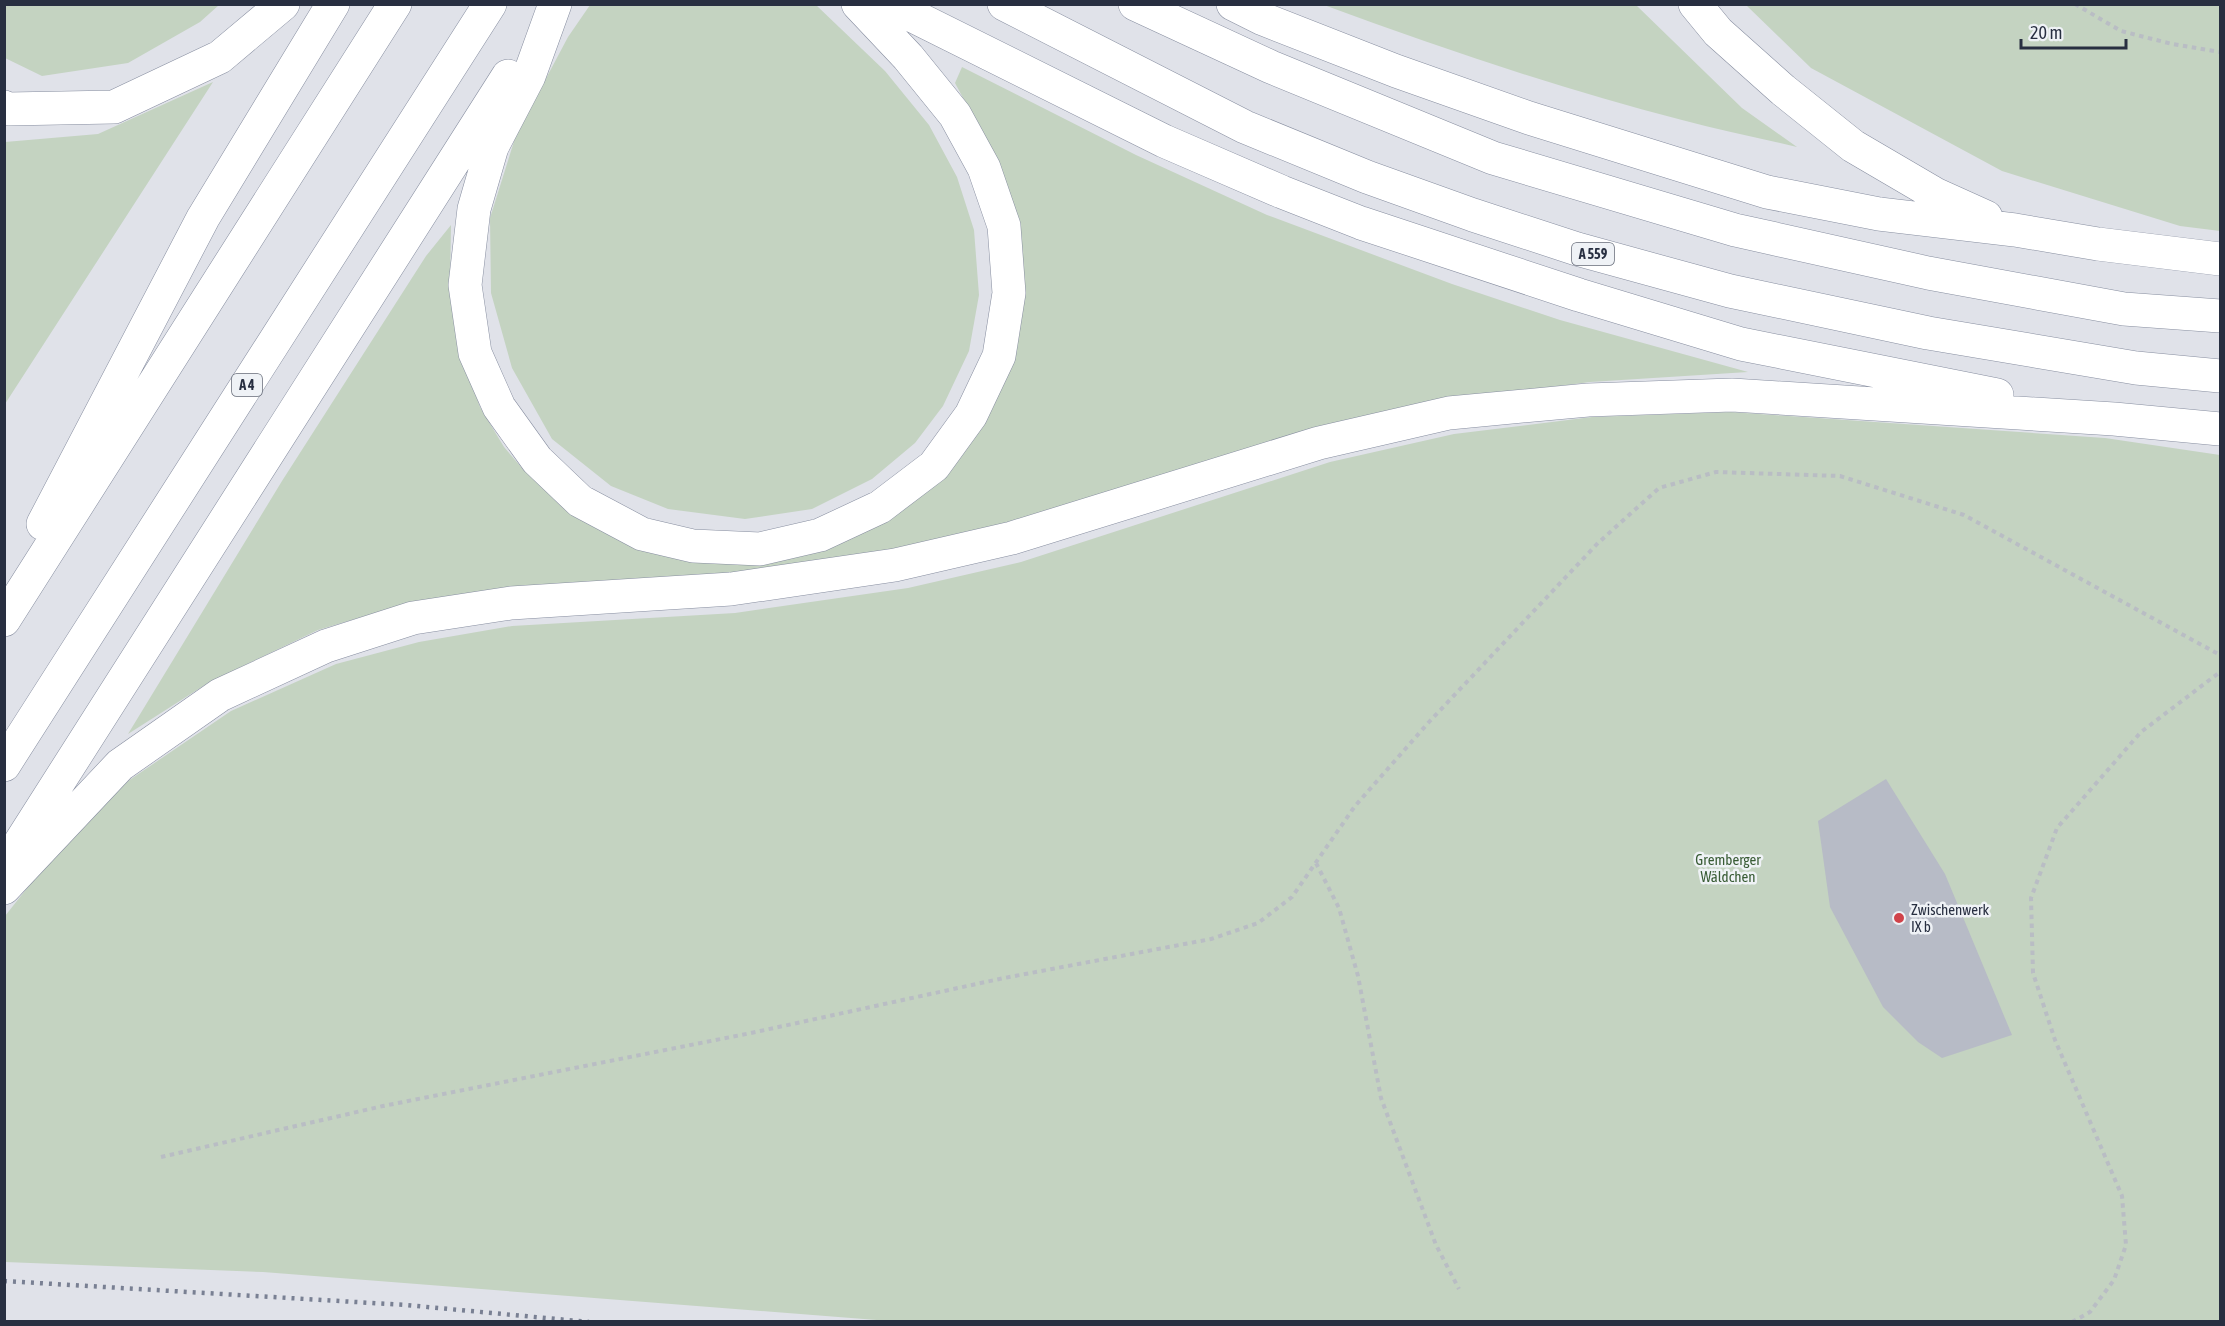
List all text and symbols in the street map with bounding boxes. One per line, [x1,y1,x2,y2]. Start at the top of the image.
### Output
scale bar [2021,12,2126,50]
text: 20 m [2030,22,2062,43]
road number: A 559 [1572,243,1614,265]
road number: A 4 [232,374,262,396]
park label: Gremberger Wäldchen [1695,851,1761,885]
place label: Zwischenwerk IX b [1911,901,1989,935]
marker: Zwischenwerk IX b [1892,911,1906,925]

